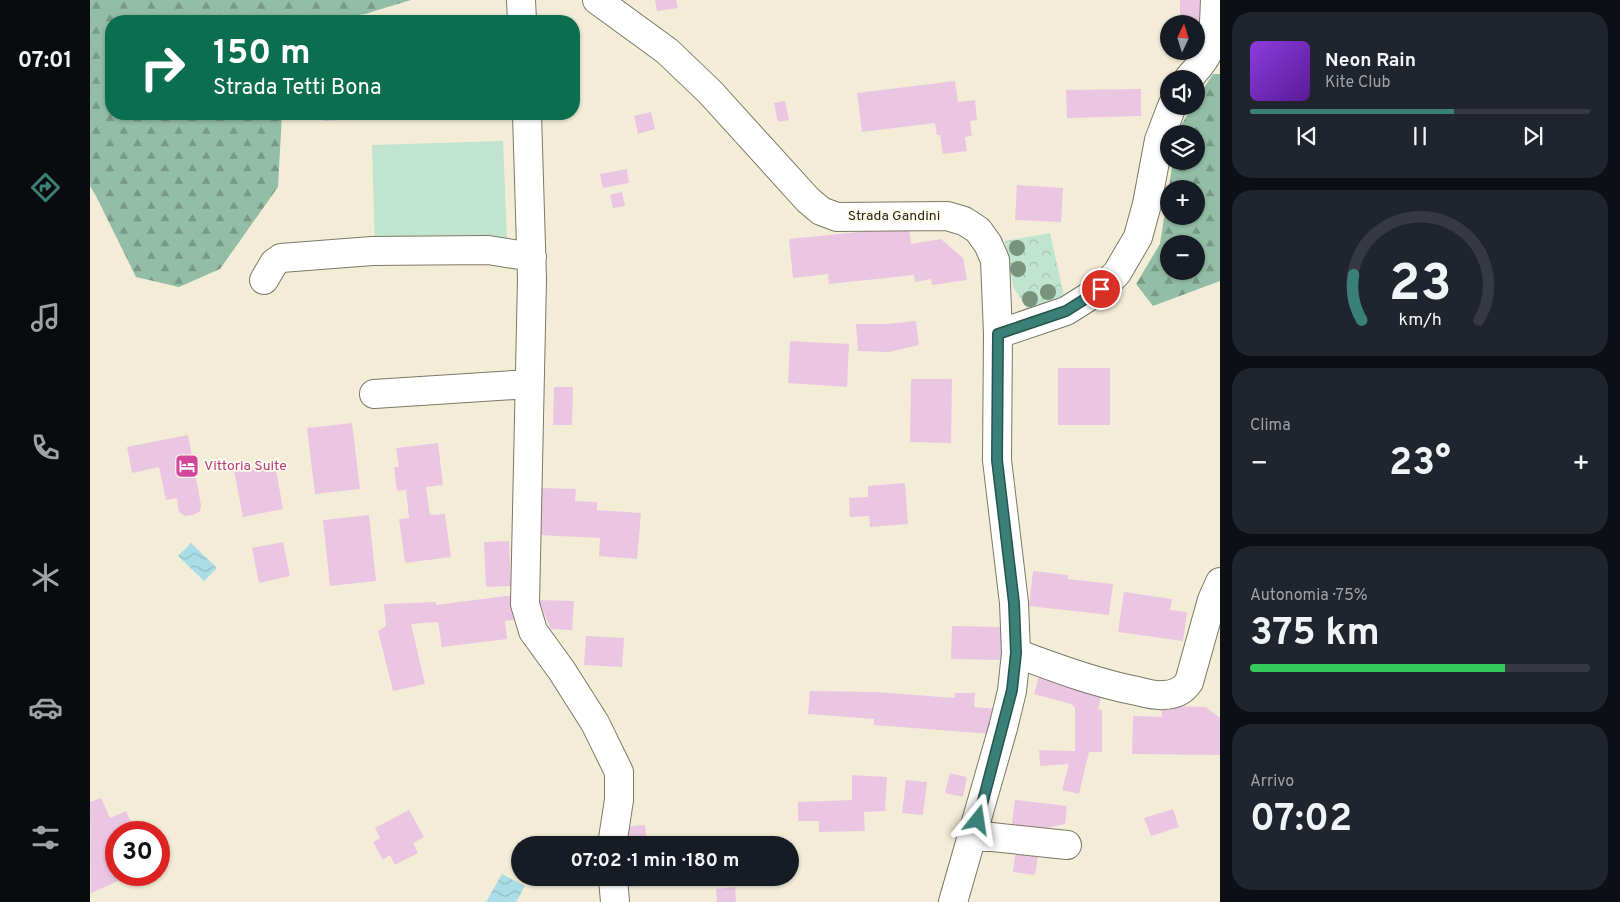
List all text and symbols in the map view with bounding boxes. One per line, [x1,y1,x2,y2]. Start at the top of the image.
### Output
north arrow [1160,15,1205,60]
map controls [1160,15,1205,280]
text: 150 m [213,32,311,76]
icon: right [130,35,195,100]
text: 07:01 [18,48,72,75]
text: Neon Rain [1325,49,1416,73]
button: sound [1160,70,1205,115]
text: Kite Club [1325,73,1390,93]
text: Strada Tetti Bona [213,75,382,102]
icon: previous [1293,122,1321,150]
icon: pause [1406,122,1434,150]
icon: next [1519,122,1547,150]
button: layers [1160,125,1205,170]
icon: directions [28,170,63,205]
button: + [1160,180,1205,225]
street label: Strada Gandini [848,208,940,225]
button: − [1160,235,1205,280]
text: 23 [1389,253,1451,319]
pin [1080,268,1122,310]
icon: arrive [1087,275,1115,303]
icon: music [28,300,63,335]
text: km/h [1398,309,1442,332]
text: Clima [1250,416,1291,436]
icon: phone [28,430,63,465]
text: 23° [1389,440,1451,489]
text: − [1250,447,1268,483]
text: + [1572,447,1590,483]
hotel icon: Vittoria Suite [174,453,200,479]
place label: Vittoria Suite [204,458,287,475]
icon: climate [28,560,63,595]
text: Autonomia · 75% [1250,586,1368,606]
text: 375 km [1250,610,1380,659]
icon: car [28,690,63,725]
text: Arrivo [1250,772,1294,792]
position arrow [951,793,1003,845]
text: 07:02 [1250,796,1352,845]
icon: filters [28,820,63,855]
speed limit sign: 30 [105,821,170,886]
text: 07:02 · 1 min · 180 m [571,849,739,873]

